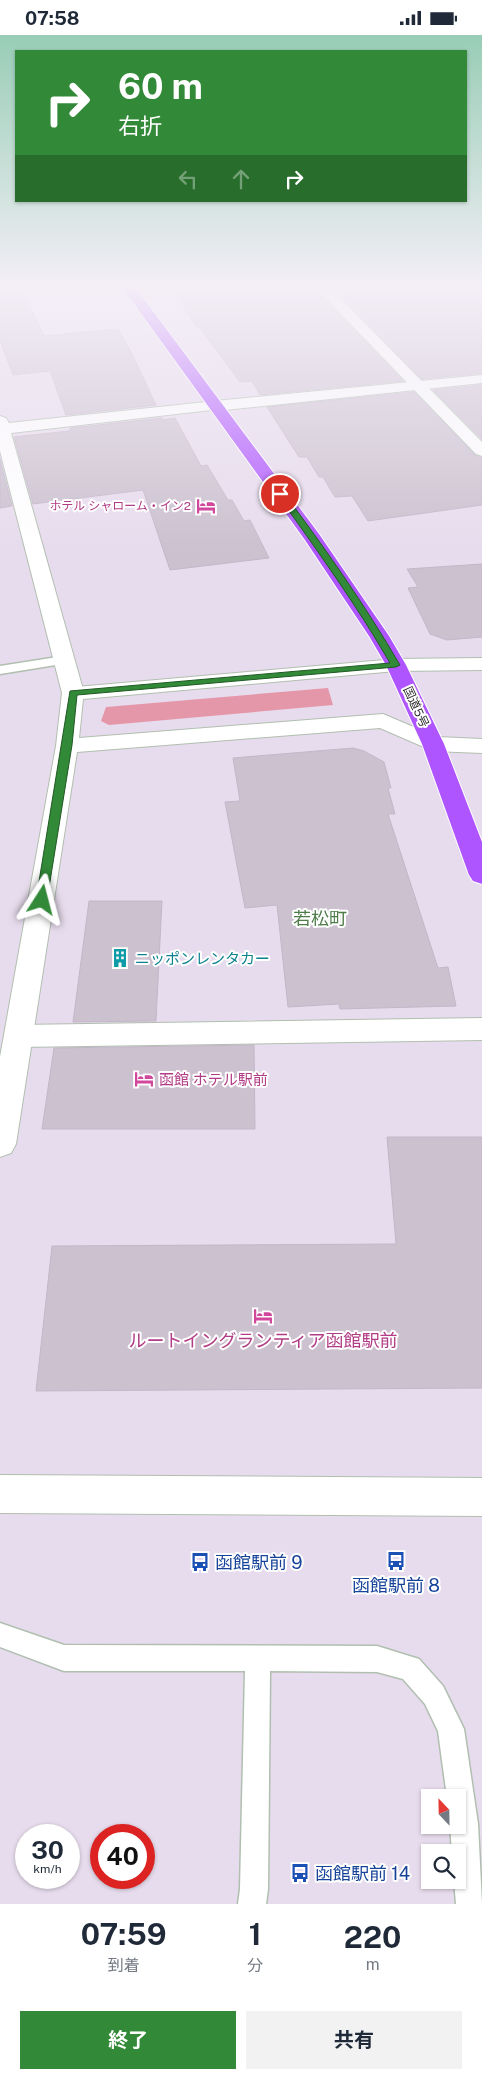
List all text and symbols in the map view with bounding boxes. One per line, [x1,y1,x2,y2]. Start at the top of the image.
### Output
text: 07:58 [25,7,80,29]
text: 60 m [118,66,203,107]
icon: right [35,70,100,135]
text: 右折 [118,113,162,139]
icon: left [174,165,202,193]
icon: ahead [227,165,255,193]
icon: right [280,165,308,193]
pin [259,473,301,515]
icon: arrive [266,480,294,508]
hotel icon: ホテル シャローム・イン2 [195,495,217,517]
place label: ホテル シャローム・イン2 [49,499,191,513]
street label: 国道5号 [400,684,432,730]
position arrow [15,873,67,925]
district label: 若松町 [293,908,347,929]
building icon: ニッポンレンタカー [109,947,131,969]
place label: ニッポンレンタカー [135,950,270,967]
hotel icon: 函館 ホテル駅前 [133,1068,155,1090]
place label: 函館 ホテル駅前 [159,1071,268,1088]
hotel icon: ルートイングランティア函館駅前 [252,1305,274,1327]
place label: ルートイングランティア函館駅前 [129,1330,397,1351]
bus stop icon: 函館駅前 8 [385,1550,407,1572]
bus stop icon: 函館駅前 9 [189,1551,211,1573]
place label: 函館駅前 9 [215,1552,303,1573]
place label: 函館駅前 8 [352,1575,440,1596]
north arrow [421,1789,466,1834]
map controls [421,1789,466,1889]
speed limit sign: 40 [90,1824,155,1889]
text: 30 [31,1835,64,1865]
button: search [421,1844,466,1889]
text: km/h [33,1862,62,1876]
bus stop icon: 函館駅前 14 [289,1862,311,1884]
place label: 函館駅前 14 [315,1863,410,1884]
text: 07:59 [81,1916,166,1952]
text: 1 [249,1916,262,1952]
text: 220 [344,1919,401,1955]
text: m [366,1955,380,1974]
text: 到着 [108,1956,140,1975]
text: 分 [247,1956,263,1975]
button: 終了 [20,2011,236,2069]
button: 共有 [246,2011,462,2069]

